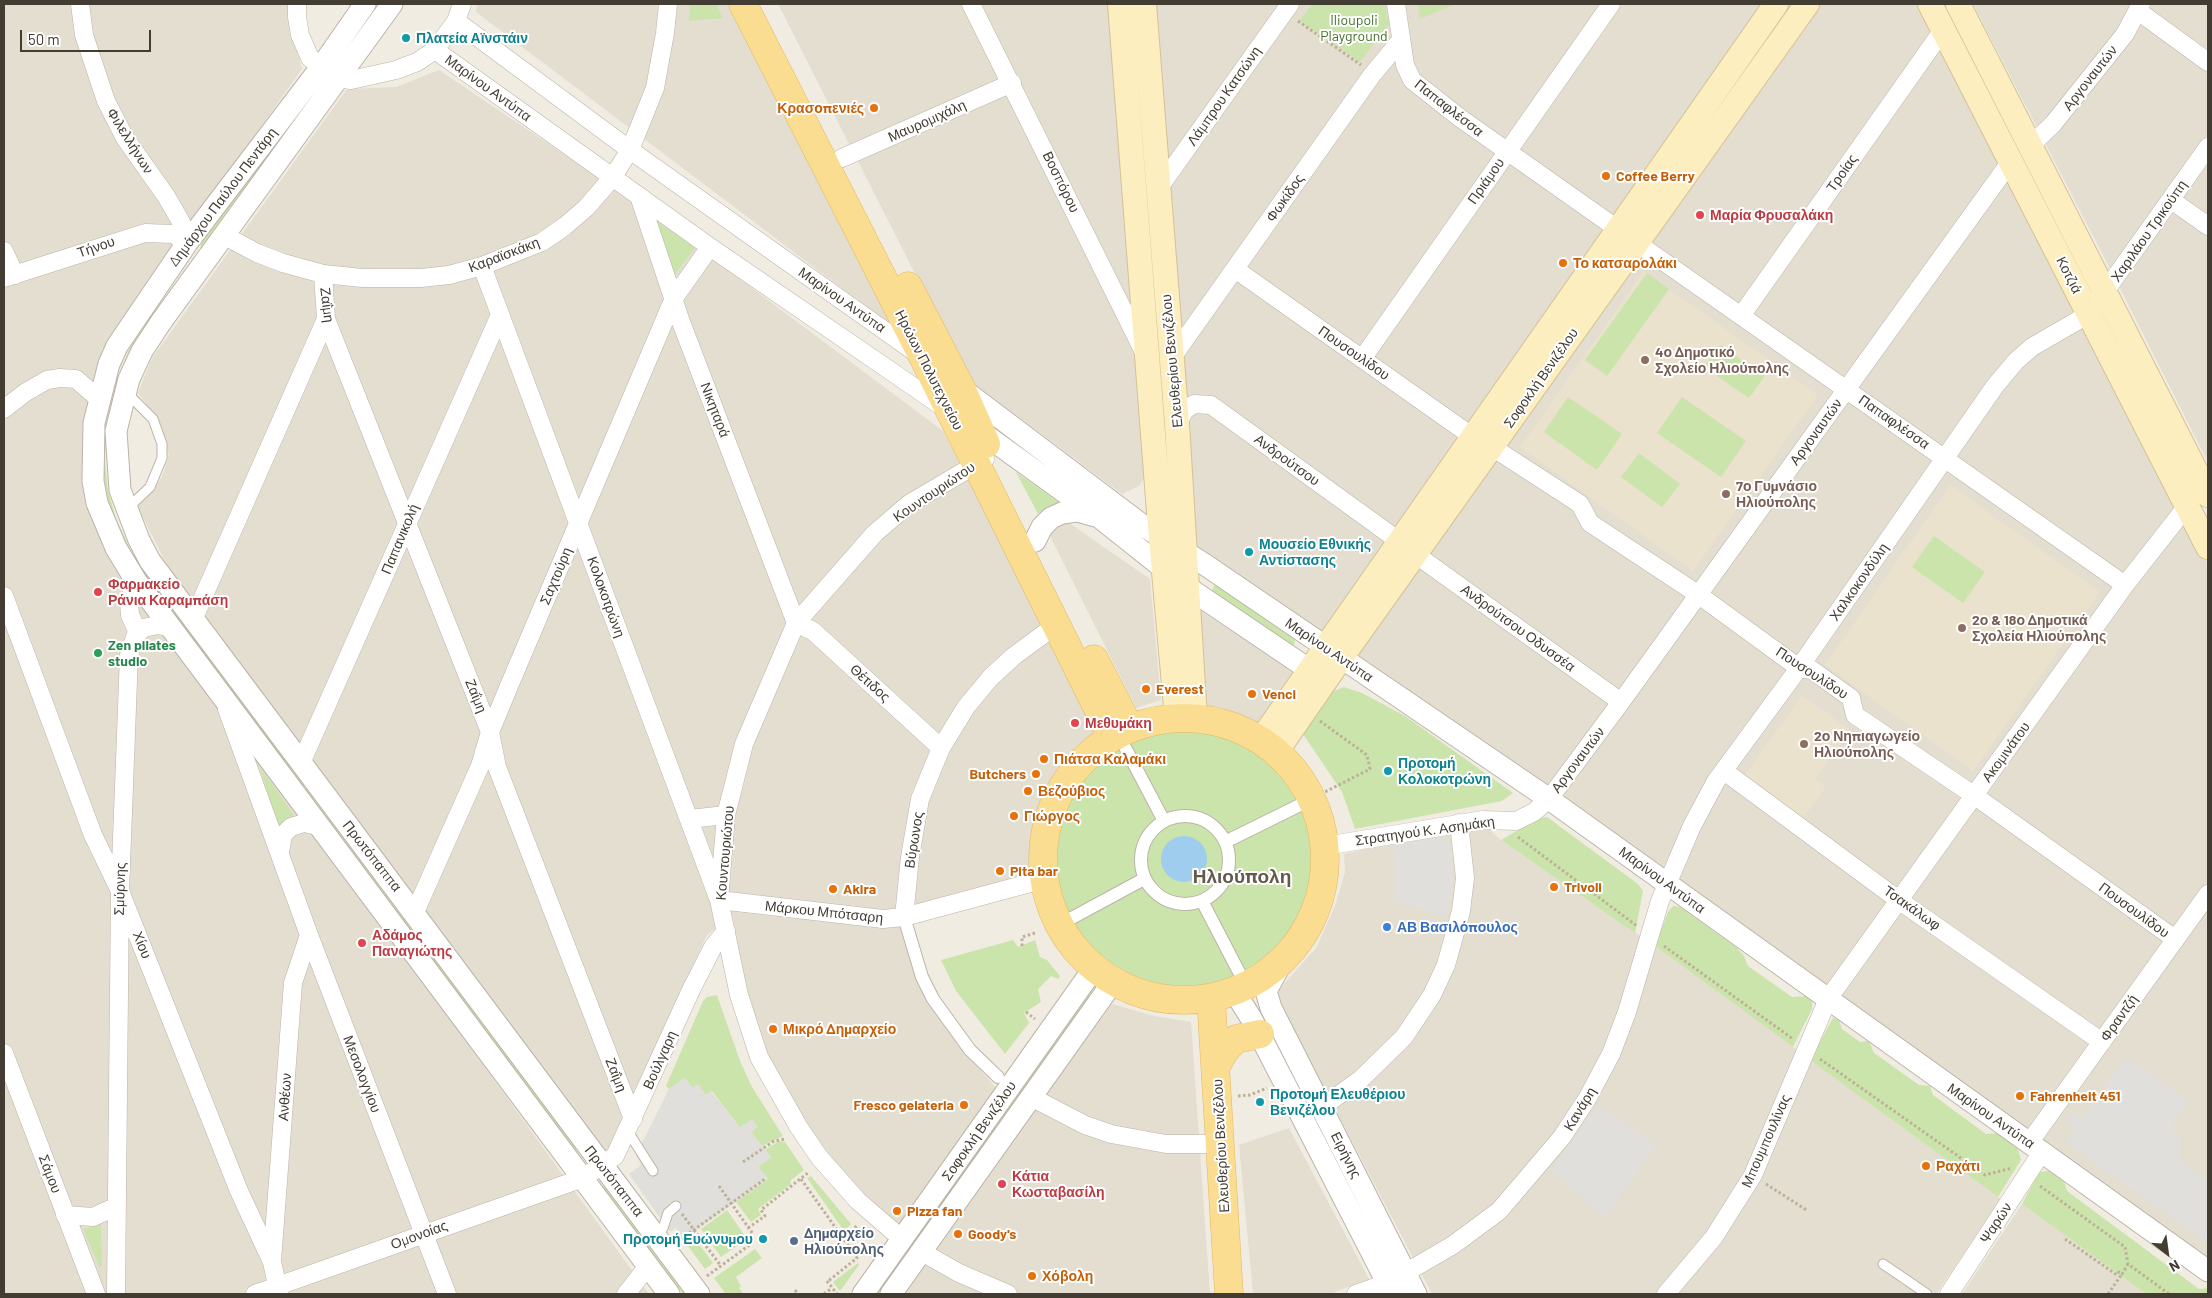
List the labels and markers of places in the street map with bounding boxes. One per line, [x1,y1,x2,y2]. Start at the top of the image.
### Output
place label: Πλατεία Αϊνστάιν [416,30,528,46]
marker: Πλατεία Αϊνστάιν [400,32,412,44]
place label: Κρασοπενιές [777,100,864,116]
marker: Κρασοπενιές [868,102,880,114]
place label: Coffee Berry [1616,168,1695,184]
marker: Coffee Berry [1600,170,1612,182]
place label: Μαρία Φρυσαλάκη [1710,207,1833,223]
marker: Μαρία Φρυσαλάκη [1694,209,1706,221]
place label: Το κατσαρολάκι [1573,255,1677,271]
marker: Το κατσαρολάκι [1557,257,1569,269]
place label: 4ο Δημοτικό Σχολείο Ηλιούπολης [1655,344,1789,377]
marker: 4ο Δημοτικό Σχολείο Ηλιούπολης [1639,354,1651,366]
place label: 7ο Γυμνάσιο Ηλιούπολης [1736,478,1817,511]
marker: 7ο Γυμνάσιο Ηλιούπολης [1720,488,1732,500]
place label: Μουσείο Εθνικής Αντίστασης [1259,536,1371,568]
marker: Μουσείο Εθνικής Αντίστασης [1243,546,1255,558]
place label: Φαρμακείο Ράνια Καραμπάση [108,576,228,608]
marker: Φαρμακείο Ράνια Καραμπάση [92,586,104,598]
place label: 2ο & 18ο Δημοτικά Σχολεία Ηλιούπολης [1972,612,2106,644]
marker: 2ο & 18ο Δημοτικά Σχολεία Ηλιούπολης [1956,622,1968,634]
place label: Zen pilates studio [108,637,176,670]
marker: Zen pilates studio [92,647,104,659]
place label: Everest [1156,681,1204,697]
marker: Everest [1140,683,1152,695]
place label: Venci [1262,686,1296,702]
marker: Venci [1246,688,1258,700]
place label: Μεθυμάκη [1085,715,1152,731]
marker: Μεθυμάκη [1069,717,1081,729]
place label: 2ο Νηπιαγωγείο Ηλιούπολης [1814,728,1920,760]
marker: 2ο Νηπιαγωγείο Ηλιούπολης [1798,738,1810,750]
place label: Πιάτσα Καλαμάκι [1054,751,1166,767]
marker: Πιάτσα Καλαμάκι [1038,753,1050,765]
place label: Προτομή Κολοκοτρώνη [1398,755,1491,788]
marker: Προτομή Κολοκοτρώνη [1382,765,1394,777]
place label: Butchers [969,766,1026,782]
marker: Butchers [1030,768,1042,780]
place label: Βεζούβιος [1038,783,1105,799]
marker: Βεζούβιος [1022,785,1034,797]
place label: Γιώργος [1024,808,1080,824]
marker: Γιώργος [1008,810,1020,822]
place label: Pita bar [1010,863,1058,879]
marker: Pita bar [994,865,1006,877]
place label: Trivoli [1564,879,1602,895]
place label: Akira [843,881,876,897]
marker: Trivoli [1548,881,1560,893]
marker: Akira [827,883,839,895]
place label: ΑΒ Βασιλόπουλος [1397,919,1518,935]
marker: ΑΒ Βασιλόπουλος [1381,921,1393,933]
place label: Αδάμος Παναγιώτης [372,927,452,960]
marker: Αδάμος Παναγιώτης [356,937,368,949]
place label: Μικρό Δημαρχείο [783,1021,896,1037]
marker: Μικρό Δημαρχείο [767,1023,779,1035]
place label: Προτομή Ελευθέριου Βενιζέλου [1270,1086,1405,1118]
place label: Fahrenheit 451 [2030,1088,2120,1104]
marker: Fahrenheit 451 [2014,1090,2026,1102]
marker: Προτομή Ελευθέριου Βενιζέλου [1254,1096,1266,1108]
place label: Fresco gelateria [854,1097,954,1113]
marker: Fresco gelateria [958,1099,970,1111]
place label: Ραχάτι [1936,1158,1980,1174]
marker: Ραχάτι [1920,1160,1932,1172]
place label: Κάτια Κωσταβασίλη [1012,1168,1105,1200]
marker: Κάτια Κωσταβασίλη [996,1178,1008,1190]
place label: Pizza fan [907,1203,962,1219]
marker: Pizza fan [891,1205,903,1217]
place label: Δημαρχείο Ηλιούπολης [804,1225,884,1258]
place label: Goody's [968,1226,1016,1242]
marker: Goody's [952,1228,964,1240]
place label: Προτομή Ευώνυμου [623,1231,753,1247]
marker: Προτομή Ευώνυμου [757,1233,769,1245]
marker: Δημαρχείο Ηλιούπολης [788,1235,800,1247]
place label: Χόβολη [1042,1268,1093,1284]
marker: Χόβολη [1026,1270,1038,1282]

